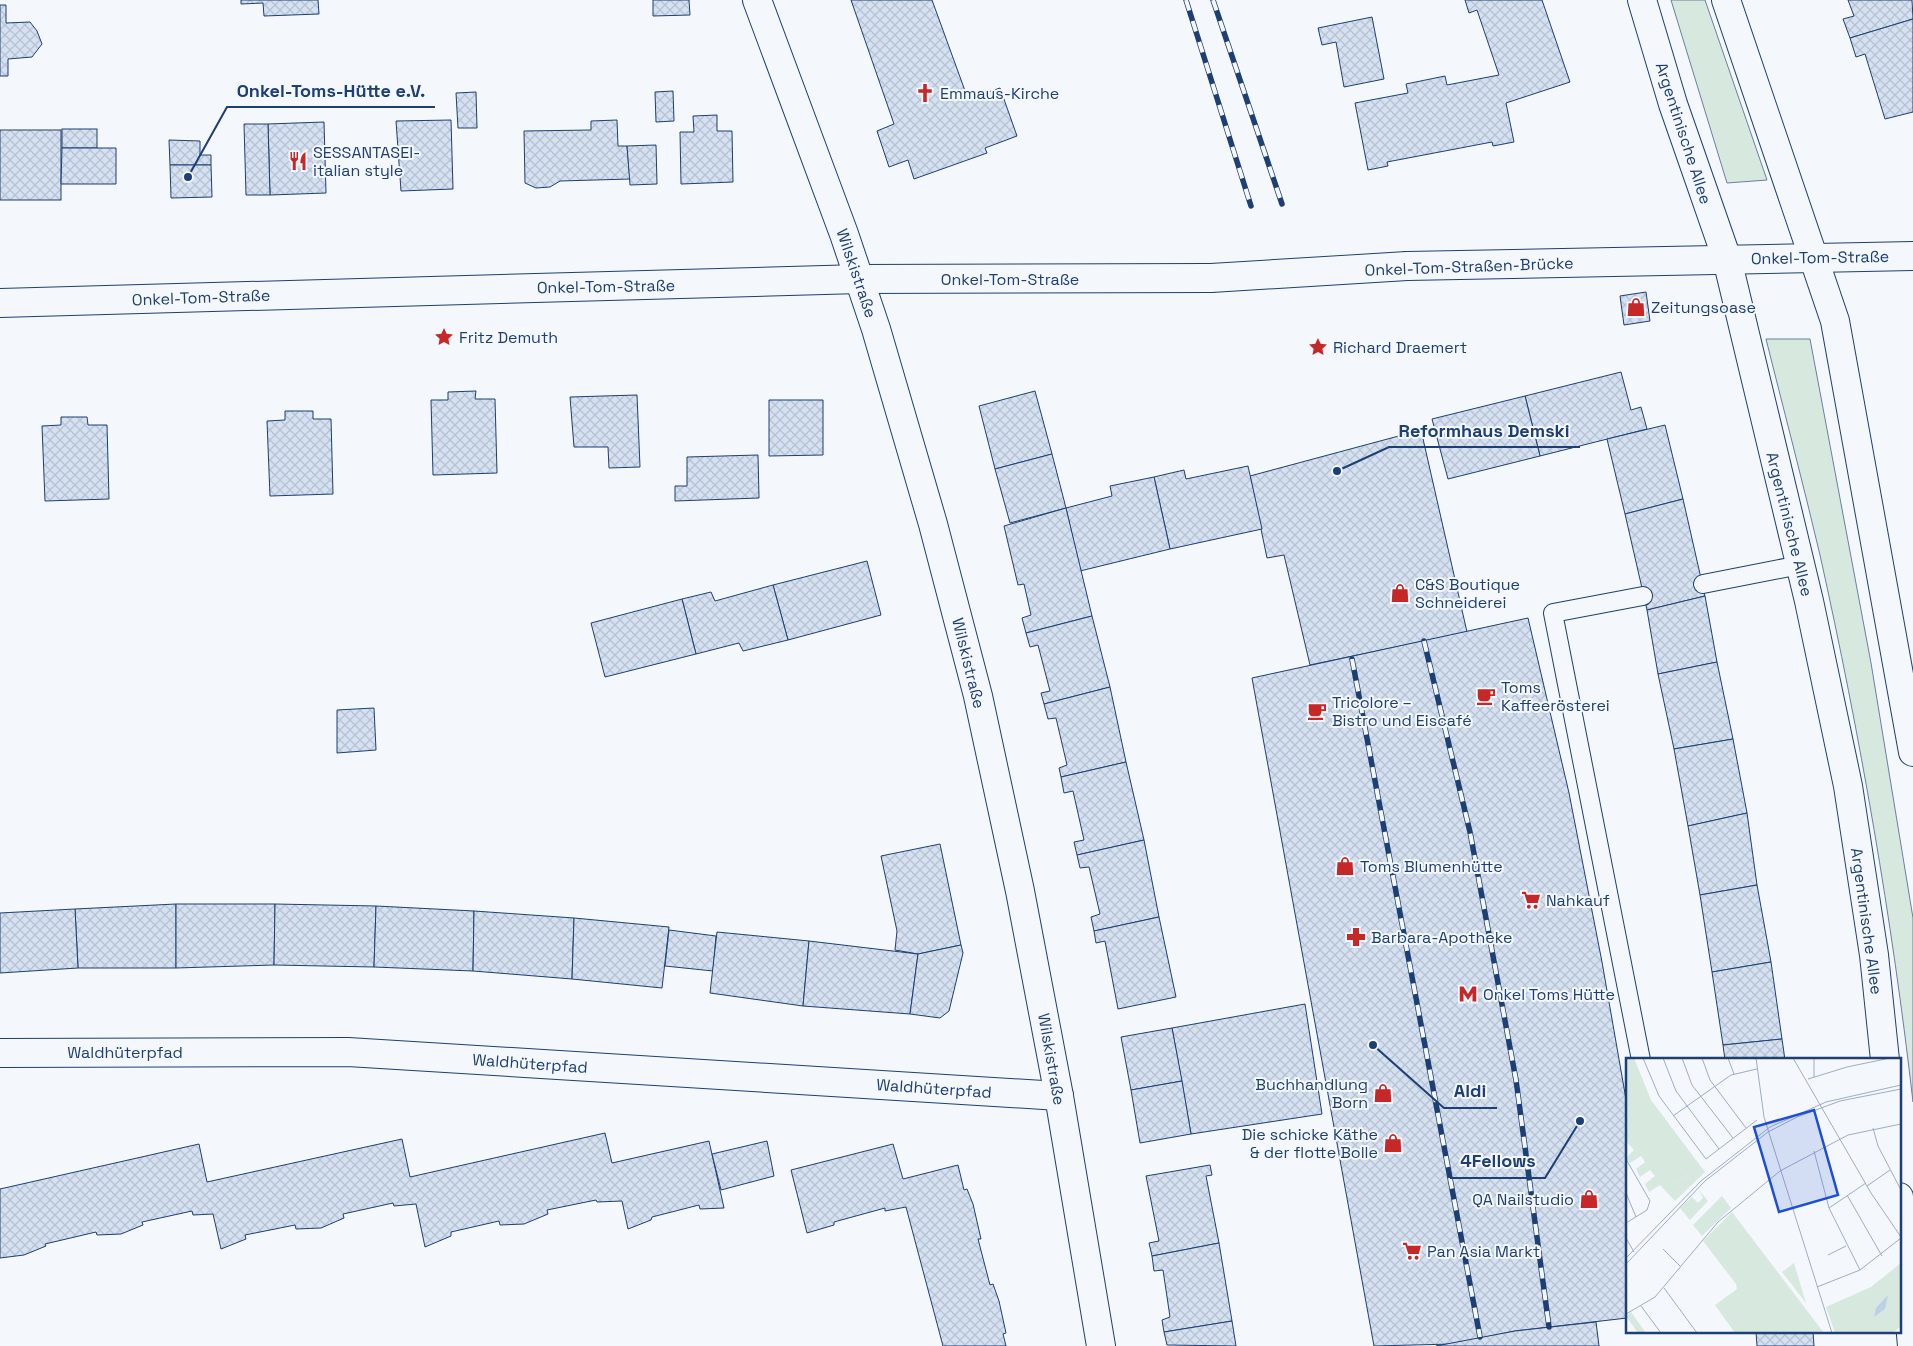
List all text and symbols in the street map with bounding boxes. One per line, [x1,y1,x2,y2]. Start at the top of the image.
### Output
street label: Argentinische Allee [1651,59,1716,207]
callout: Onkel-Toms-Hütte e.V. [227,74,435,107]
text: Onkel-Toms-Hütte e.V. [237,79,425,102]
church icon: Emmaus-Kirche [914,82,936,104]
place label: Emmaus-Kirche [940,83,1059,104]
place label: SESSANTASEI- italian style [313,142,420,181]
restaurant icon: SESSANTASEI- italian style [287,150,309,172]
street label: Wilskistraße [831,226,882,320]
street label: Onkel-Tom-Straße [1751,246,1889,269]
street label: Onkel-Tom-Straßen-Brücke [1364,252,1574,281]
street label: Onkel-Tom-Straße [941,269,1079,290]
street label: Onkel-Tom-Straße [537,275,675,298]
street label: Onkel-Tom-Straße [131,285,271,310]
shop icon: Zeitungsoase [1625,296,1647,318]
place label: Zeitungsoase [1651,297,1756,318]
place icon: Fritz Demuth [433,326,455,348]
place label: Fritz Demuth [459,327,558,348]
place icon: Richard Draemert [1307,336,1329,358]
place label: Richard Draemert [1333,337,1467,358]
callout: Reformhaus Demski [1389,414,1580,447]
text: Reformhaus Demski [1399,419,1570,442]
street label: Argentinische Allee [1761,450,1818,599]
place label: C&S Boutique Schneiderei [1415,574,1520,613]
shop icon: C&S Boutique Schneiderei [1389,582,1411,604]
street label: Wilskistraße [947,616,990,711]
place label: Toms Kaffeerösterei [1501,677,1610,716]
cafe icon: Toms Kaffeerösterei [1475,685,1497,707]
place label: Tricolore – Bistro und Eiscafé [1332,692,1472,731]
cafe icon: Tricolore – Bistro und Eiscafé [1306,700,1328,722]
street label: Argentinische Allee [1846,846,1887,996]
shop icon: Toms Blumenhütte [1334,855,1356,877]
place label: Toms Blumenhütte [1360,856,1503,877]
supermarket icon: Nahkauf [1520,889,1542,911]
place label: Nahkauf [1546,890,1610,911]
pharmacy icon: Barbara-Apotheke [1345,926,1367,948]
place label: Barbara-Apotheke [1371,927,1512,948]
metro station icon: Onkel Toms Hütte [1457,983,1479,1005]
place label: Onkel Toms Hütte [1483,984,1615,1005]
street label: Wilskistraße [1033,1012,1070,1107]
street label: Waldhüterpfad [67,1042,183,1063]
street label: Waldhüterpfad [472,1049,588,1078]
inset map [1626,1058,1900,1334]
street label: Waldhüterpfad [876,1074,992,1103]
place label: Buchhandlung Born [1255,1074,1368,1113]
callout: Aldi [1444,1075,1497,1108]
text: Aldi [1454,1079,1486,1102]
shop icon: Buchhandlung Born [1372,1082,1394,1104]
place label: Die schicke Käthe & der flotte Bolle [1242,1124,1378,1163]
shop icon: Die schicke Käthe & der flotte Bolle [1382,1132,1404,1154]
callout: 4Fellows [1450,1145,1545,1178]
text: 4Fellows [1460,1149,1536,1172]
shop icon: QA Nailstudio [1578,1188,1600,1210]
place label: QA Nailstudio [1472,1189,1574,1210]
supermarket icon: Pan Asia Markt [1401,1240,1423,1262]
place label: Pan Asia Markt [1427,1241,1540,1262]

